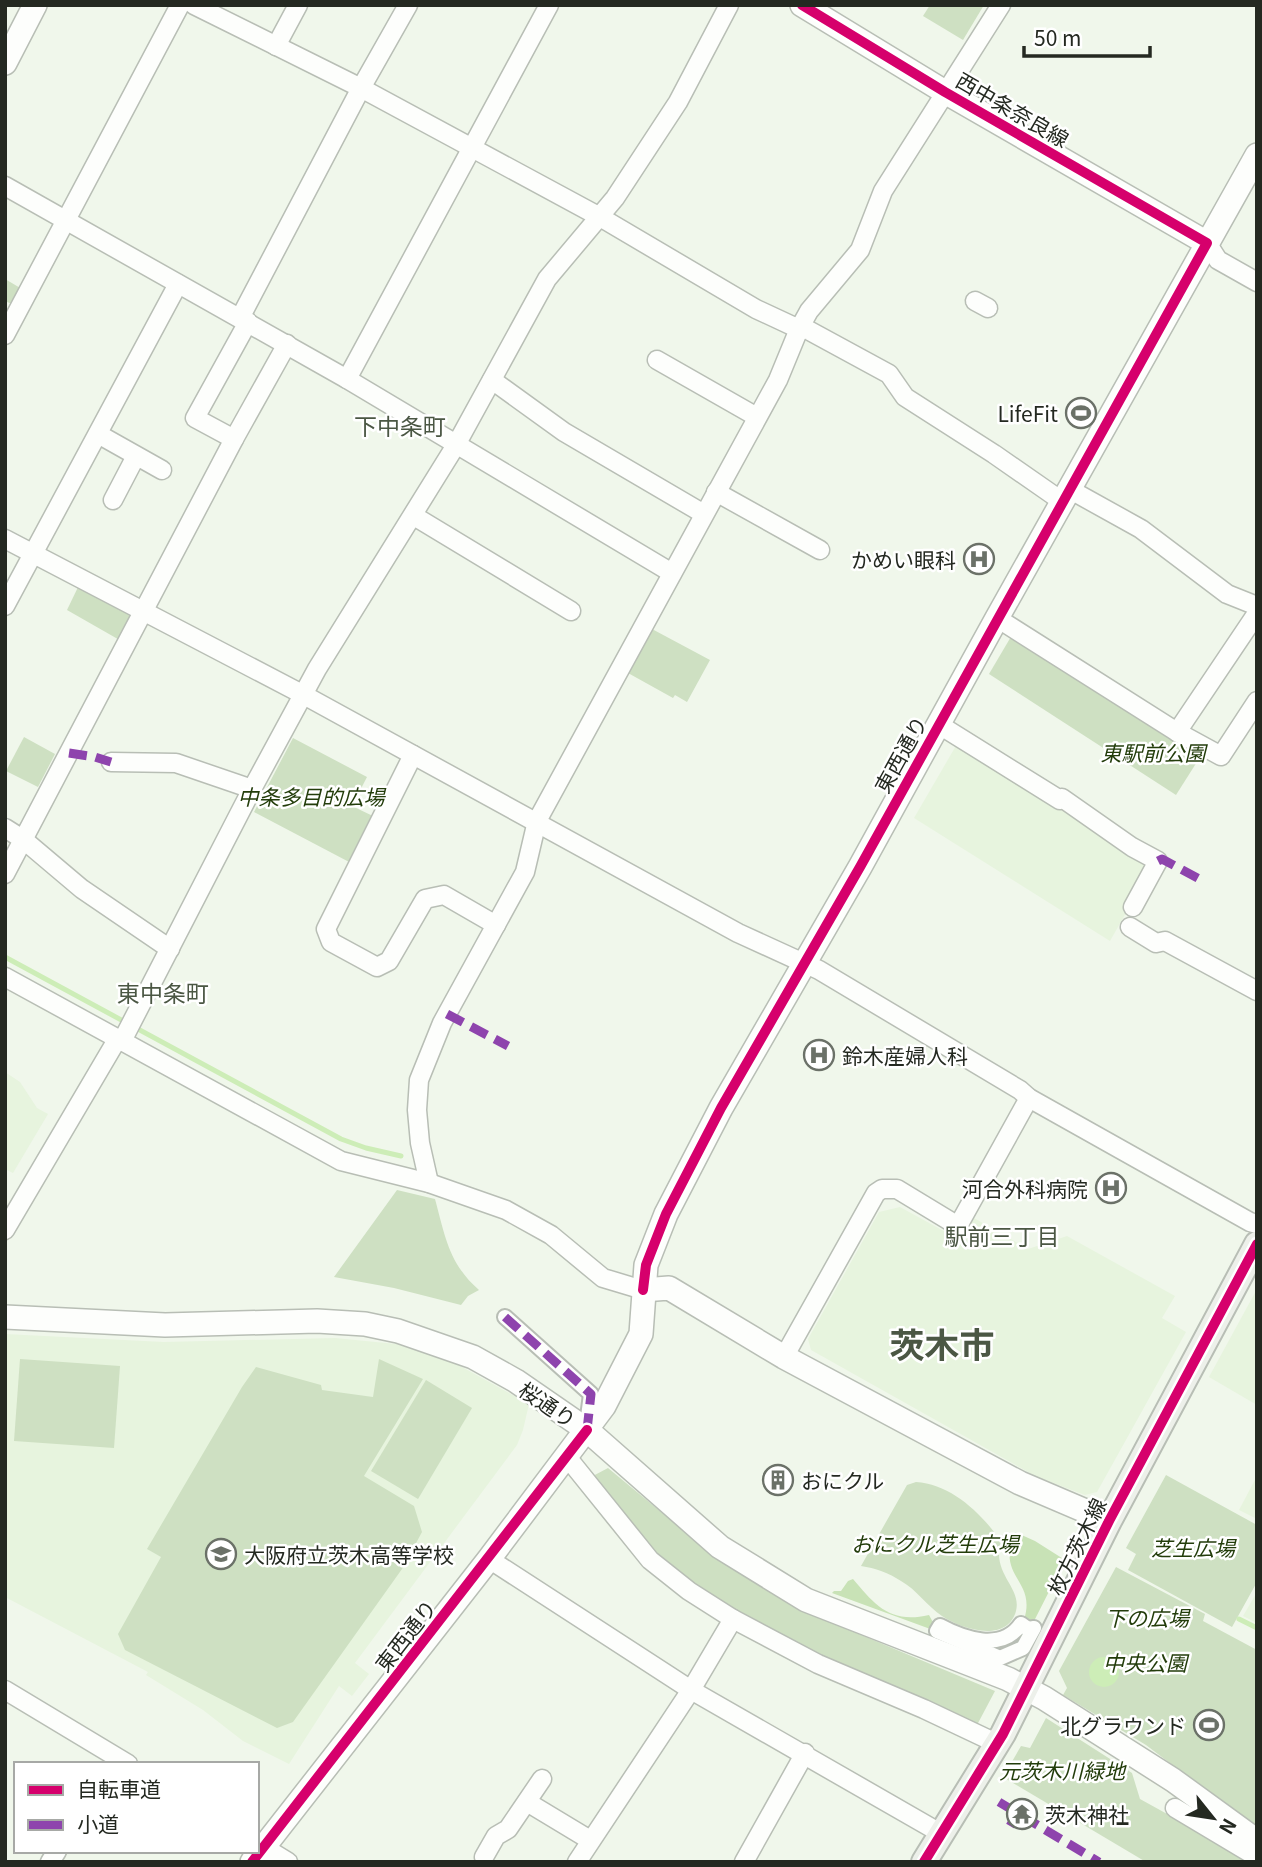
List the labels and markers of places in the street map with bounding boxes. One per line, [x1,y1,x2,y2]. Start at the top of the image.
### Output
sports icon: LifeFit [1064,396,1098,430]
place label: LifeFit [997,398,1058,428]
hospital icon: かめい眼科 [962,542,996,576]
place label: かめい眼科 [851,544,956,574]
hospital icon: 鈴木産婦人科 [802,1038,836,1072]
place label: 鈴木産婦人科 [842,1040,968,1070]
hospital icon: 河合外科病院 [1094,1171,1128,1205]
place label: 河合外科病院 [962,1173,1088,1203]
building icon: おにクル [761,1463,795,1497]
place label: おにクル [801,1465,884,1495]
school or university icon: 大阪府立茨木高等学校 [204,1537,238,1571]
place label: 大阪府立茨木高等学校 [244,1539,454,1569]
sports icon: 北グラウンド [1192,1708,1226,1742]
place label: 北グラウンド [1060,1710,1186,1740]
temple icon: 茨木神社 [1005,1797,1039,1831]
place label: 茨木神社 [1045,1799,1129,1829]

